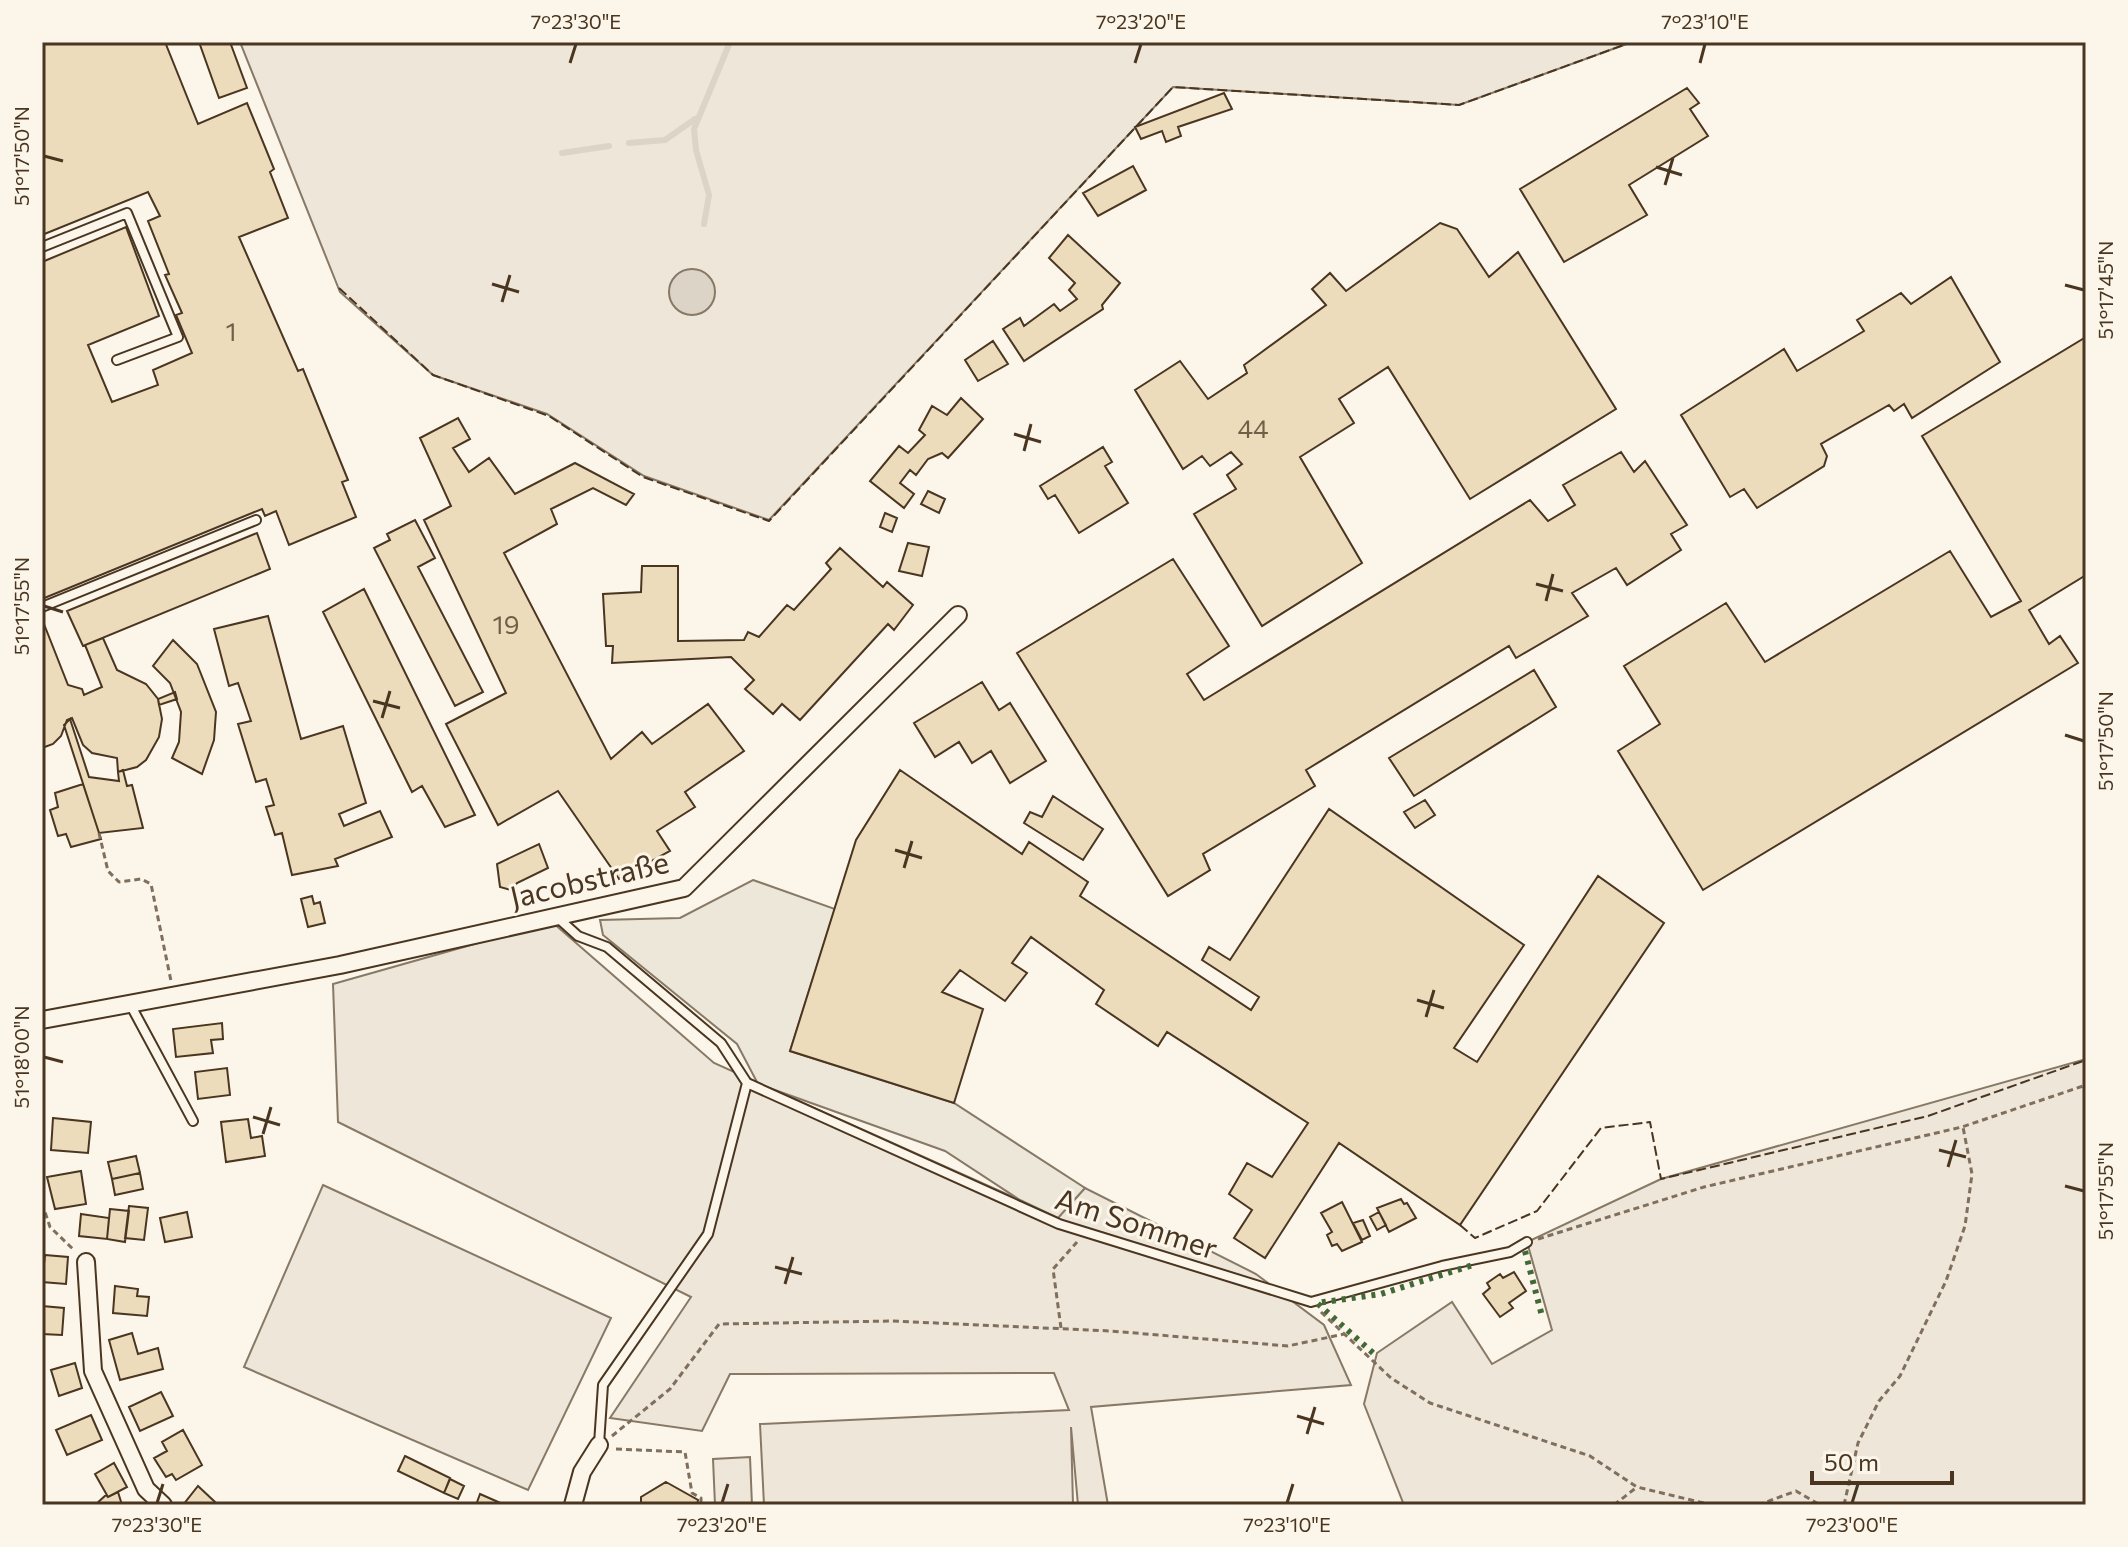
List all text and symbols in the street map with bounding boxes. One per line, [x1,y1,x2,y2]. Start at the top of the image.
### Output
text: 7°23'30"E [531,9,621,33]
text: 7°23'20"E [1096,9,1186,33]
text: 7°23'10"E [1661,9,1749,33]
text: 51°17'50"N [9,106,33,206]
text: 51°17'45"N [2093,241,2117,339]
house number: 1 [225,315,237,346]
house number: 44 [1237,412,1269,443]
text: 51°17'55"N [9,557,33,655]
house number: 19 [493,608,519,639]
text: 51°17'50"N [2093,691,2117,791]
street label: Jacobstraße [506,842,672,914]
text: 51°18'00"N [9,1006,33,1108]
text: 51°17'55"N [2093,1142,2117,1240]
street label: Am Sommer [1051,1178,1223,1266]
scale bar [1812,1435,1952,1485]
text: 50 m [1824,1447,1879,1476]
text: 7°23'30"E [112,1512,202,1536]
text: 7°23'20"E [677,1512,767,1536]
text: 7°23'10"E [1243,1512,1331,1536]
text: 7°23'00"E [1806,1512,1898,1536]

